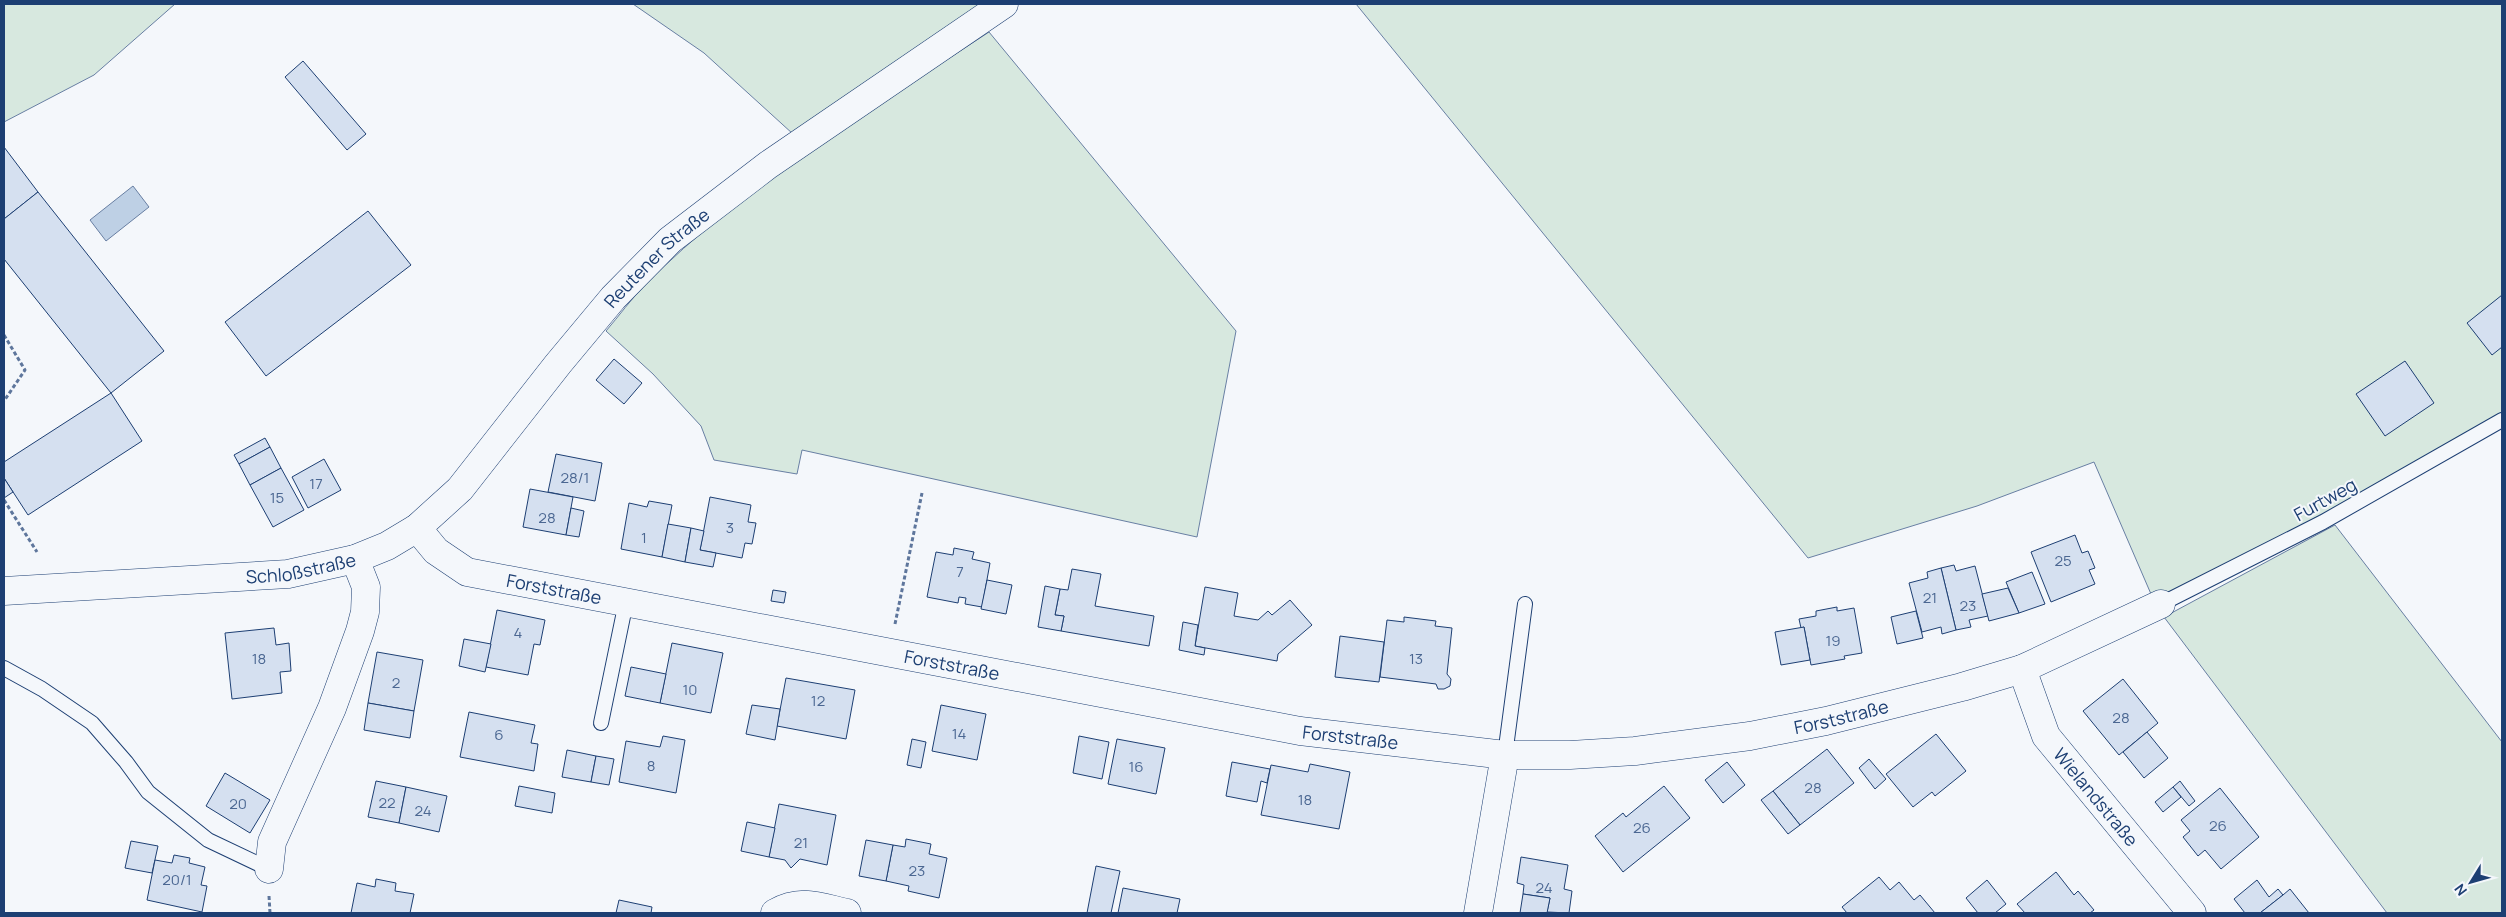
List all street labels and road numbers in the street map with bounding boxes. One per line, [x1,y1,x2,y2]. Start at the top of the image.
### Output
street label: Reutener Straße [598,202,714,313]
street label: Furtweg [2289,472,2361,526]
street label: Schloßstraße [245,547,358,589]
street label: Forststraße [505,568,604,609]
street label: Forststraße [902,644,1002,685]
street label: Forststraße [1792,694,1891,739]
street label: Forststraße [1301,719,1400,754]
street label: Wielandstraße [2048,743,2144,851]

